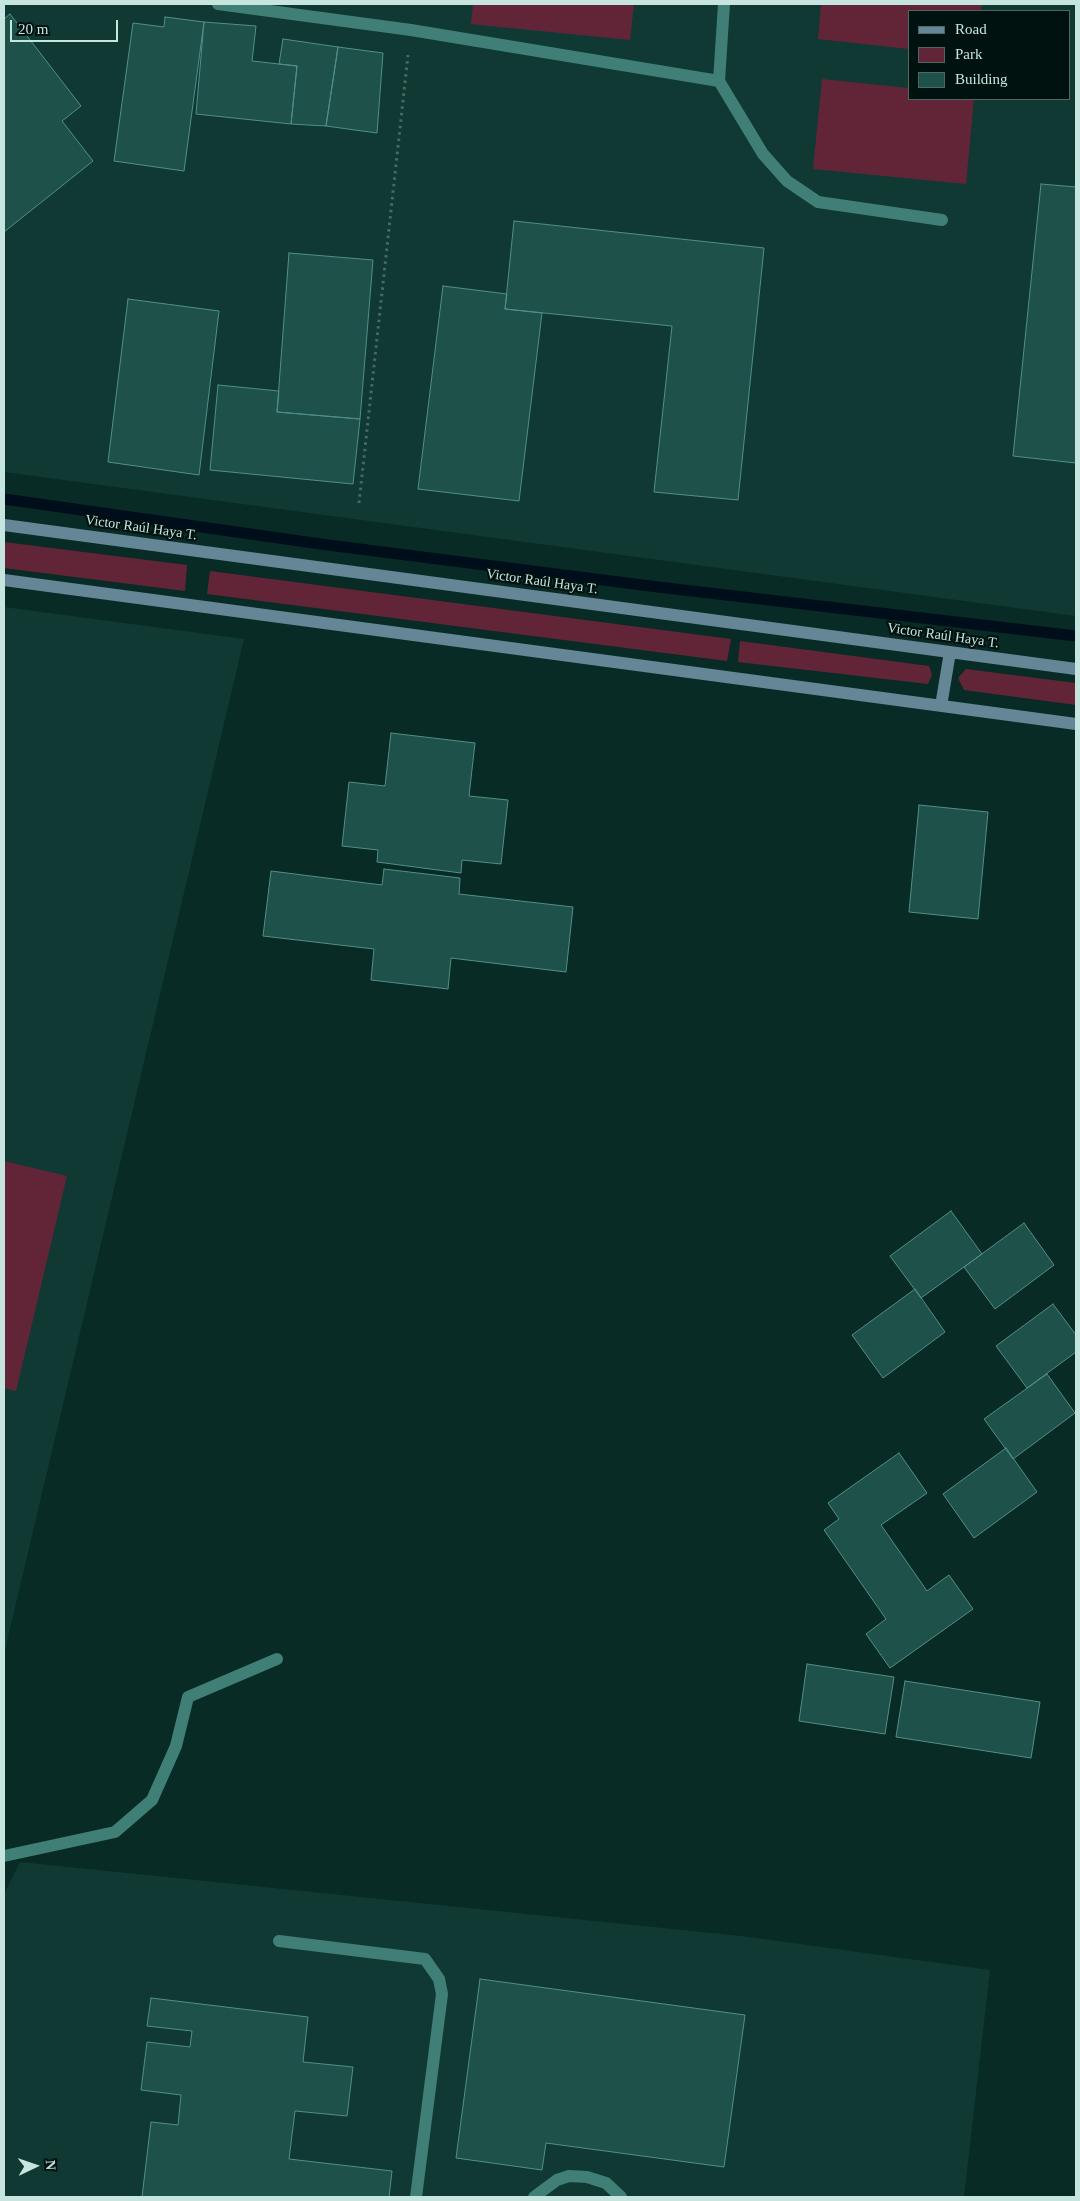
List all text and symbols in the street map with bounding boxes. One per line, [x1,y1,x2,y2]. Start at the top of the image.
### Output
scale bar [12,10,120,42]
legend [908,10,1070,100]
text: 20 m [18,21,48,37]
text: Road [955,21,987,37]
text: Park [955,46,983,62]
text: Building [955,71,1008,87]
street label: Victor Raúl Haya T. [84,512,198,544]
street label: Victor Raúl Haya T. [485,566,599,598]
street label: Victor Raúl Haya T. [886,620,1000,652]
north arrow [10,2141,60,2191]
text: N [43,2160,58,2171]

